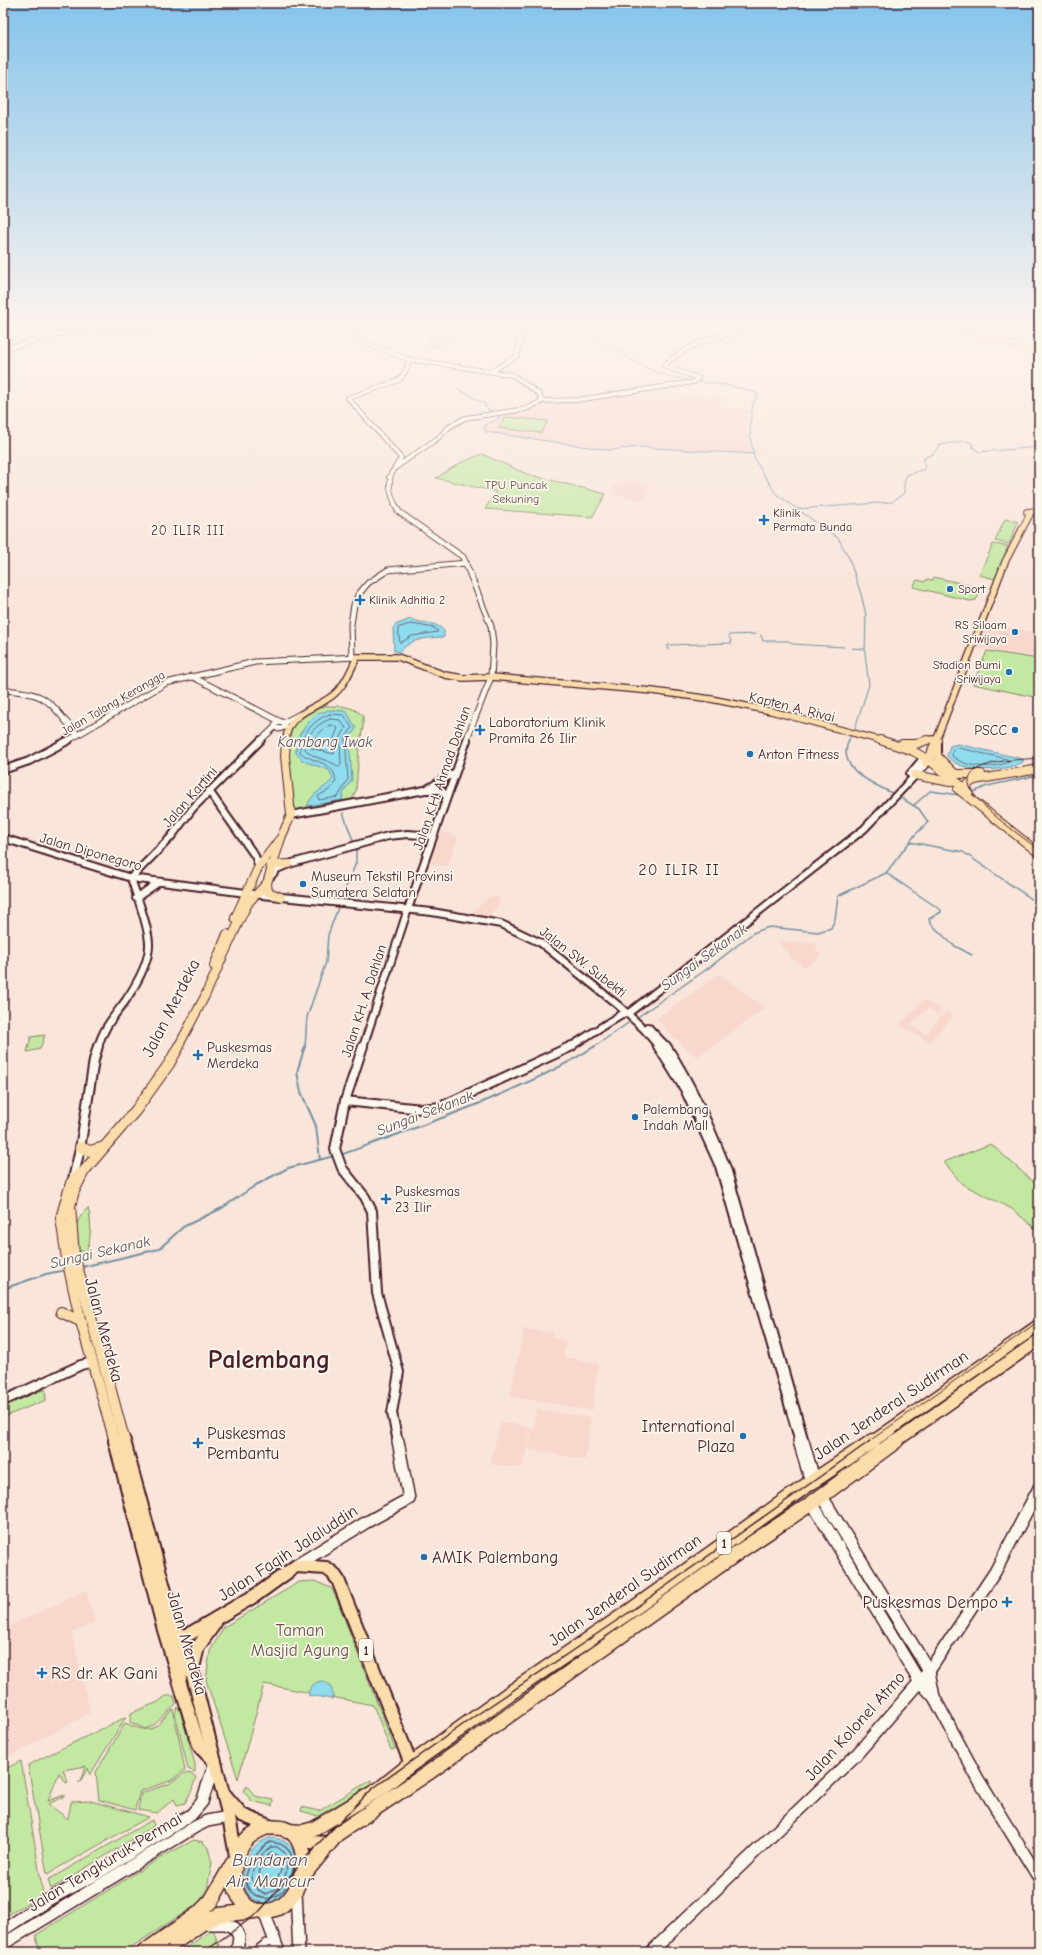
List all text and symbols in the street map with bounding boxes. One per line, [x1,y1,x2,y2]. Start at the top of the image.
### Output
park label: TPU Puncak Sekuning [485,478,547,506]
place label: Klinik Permata Bunda [773,506,852,534]
marker: Klinik Permata Bunda [758,514,770,526]
district label: 20 ILIR III [151,523,225,538]
place label: Sport [958,582,986,596]
marker: Sport [945,584,955,594]
place label: Klinik Adhitia 2 [369,593,445,607]
marker: Klinik Adhitia 2 [354,594,366,606]
place label: RS Siloam Sriwijaya [955,618,1007,646]
marker: RS Siloam Sriwijaya [1010,627,1020,637]
place label: Stadion Bumi Sriwijaya [933,658,1001,686]
marker: Stadion Bumi Sriwijaya [1004,667,1014,677]
street label: Jalan Talang Kerangga [59,668,167,738]
street label: Kapten A. Rivai [747,688,837,726]
street label: Jalan K.H. Ahmad Dahlan [409,704,475,852]
place label: Laboratorium Klinik Pramita 26 Ilir [489,714,606,747]
place label: PSCC [974,722,1007,739]
marker: Laboratorium Klinik Pramita 26 Ilir [474,724,486,736]
marker: PSCC [1010,725,1020,735]
water label: Kambang Iwak [277,733,373,751]
place label: Anton Fitness [758,746,839,763]
marker: Anton Fitness [745,749,755,759]
street label: Jalan Kartini [159,763,221,831]
street label: Jalan Diponegoro [38,829,144,875]
district label: 20 ILIR II [638,861,720,879]
place label: Museum Tekstil Provinsi Sumatera Selatan [311,868,453,901]
marker: Museum Tekstil Provinsi Sumatera Selatan [298,879,308,889]
water label: Sungai Sekanak [657,919,751,994]
street label: Jalan SW. Subekti [536,923,630,1001]
street label: Jalan KH. A. Dahlan [338,942,390,1060]
street label: Jalan Merdeka [138,956,204,1060]
place label: Puskesmas Merdeka [207,1039,272,1072]
marker: Puskesmas Merdeka [192,1049,204,1061]
water label: Sungai Sekanak [374,1086,477,1140]
place label: Palembang Indah Mall [643,1101,709,1134]
marker: Palembang Indah Mall [630,1112,640,1122]
place label: Puskesmas 23 Ilir [395,1183,460,1216]
marker: Puskesmas 23 Ilir [380,1193,392,1205]
water label: Sungai Sekanak [48,1232,153,1272]
street label: Jalan Merdeka [81,1276,127,1384]
district label: Palembang [208,1345,330,1375]
street label: Jalan Jenderal Sudirman [810,1346,972,1464]
place label: International Plaza [642,1417,735,1456]
place label: Puskesmas Pembantu [207,1424,286,1463]
marker: International Plaza [738,1431,748,1441]
marker: Puskesmas Pembantu [192,1437,204,1449]
street label: Jalan Faqih Jalaluddin [215,1501,361,1605]
street label: Jalan Jenderal Sudirman [545,1530,705,1650]
road number: 1 [717,1532,731,1554]
place label: AMIK Palembang [432,1548,558,1567]
marker: AMIK Palembang [419,1552,429,1562]
street label: Jalan Merdeka [163,1589,211,1697]
place label: Puskesmas Dempo [862,1593,998,1612]
marker: Puskesmas Dempo [1001,1596,1013,1608]
park label: Taman Masjid Agung [251,1621,349,1660]
road number: 1 [359,1639,373,1661]
place label: RS dr. AK Gani [51,1664,158,1683]
marker: RS dr. AK Gani [36,1667,48,1679]
street label: Jalan Kolonel Atmo [801,1667,909,1785]
street label: Jalan Tengkuruk Permai [25,1809,185,1915]
water label: Bundaran Air Mancur [225,1850,315,1892]

